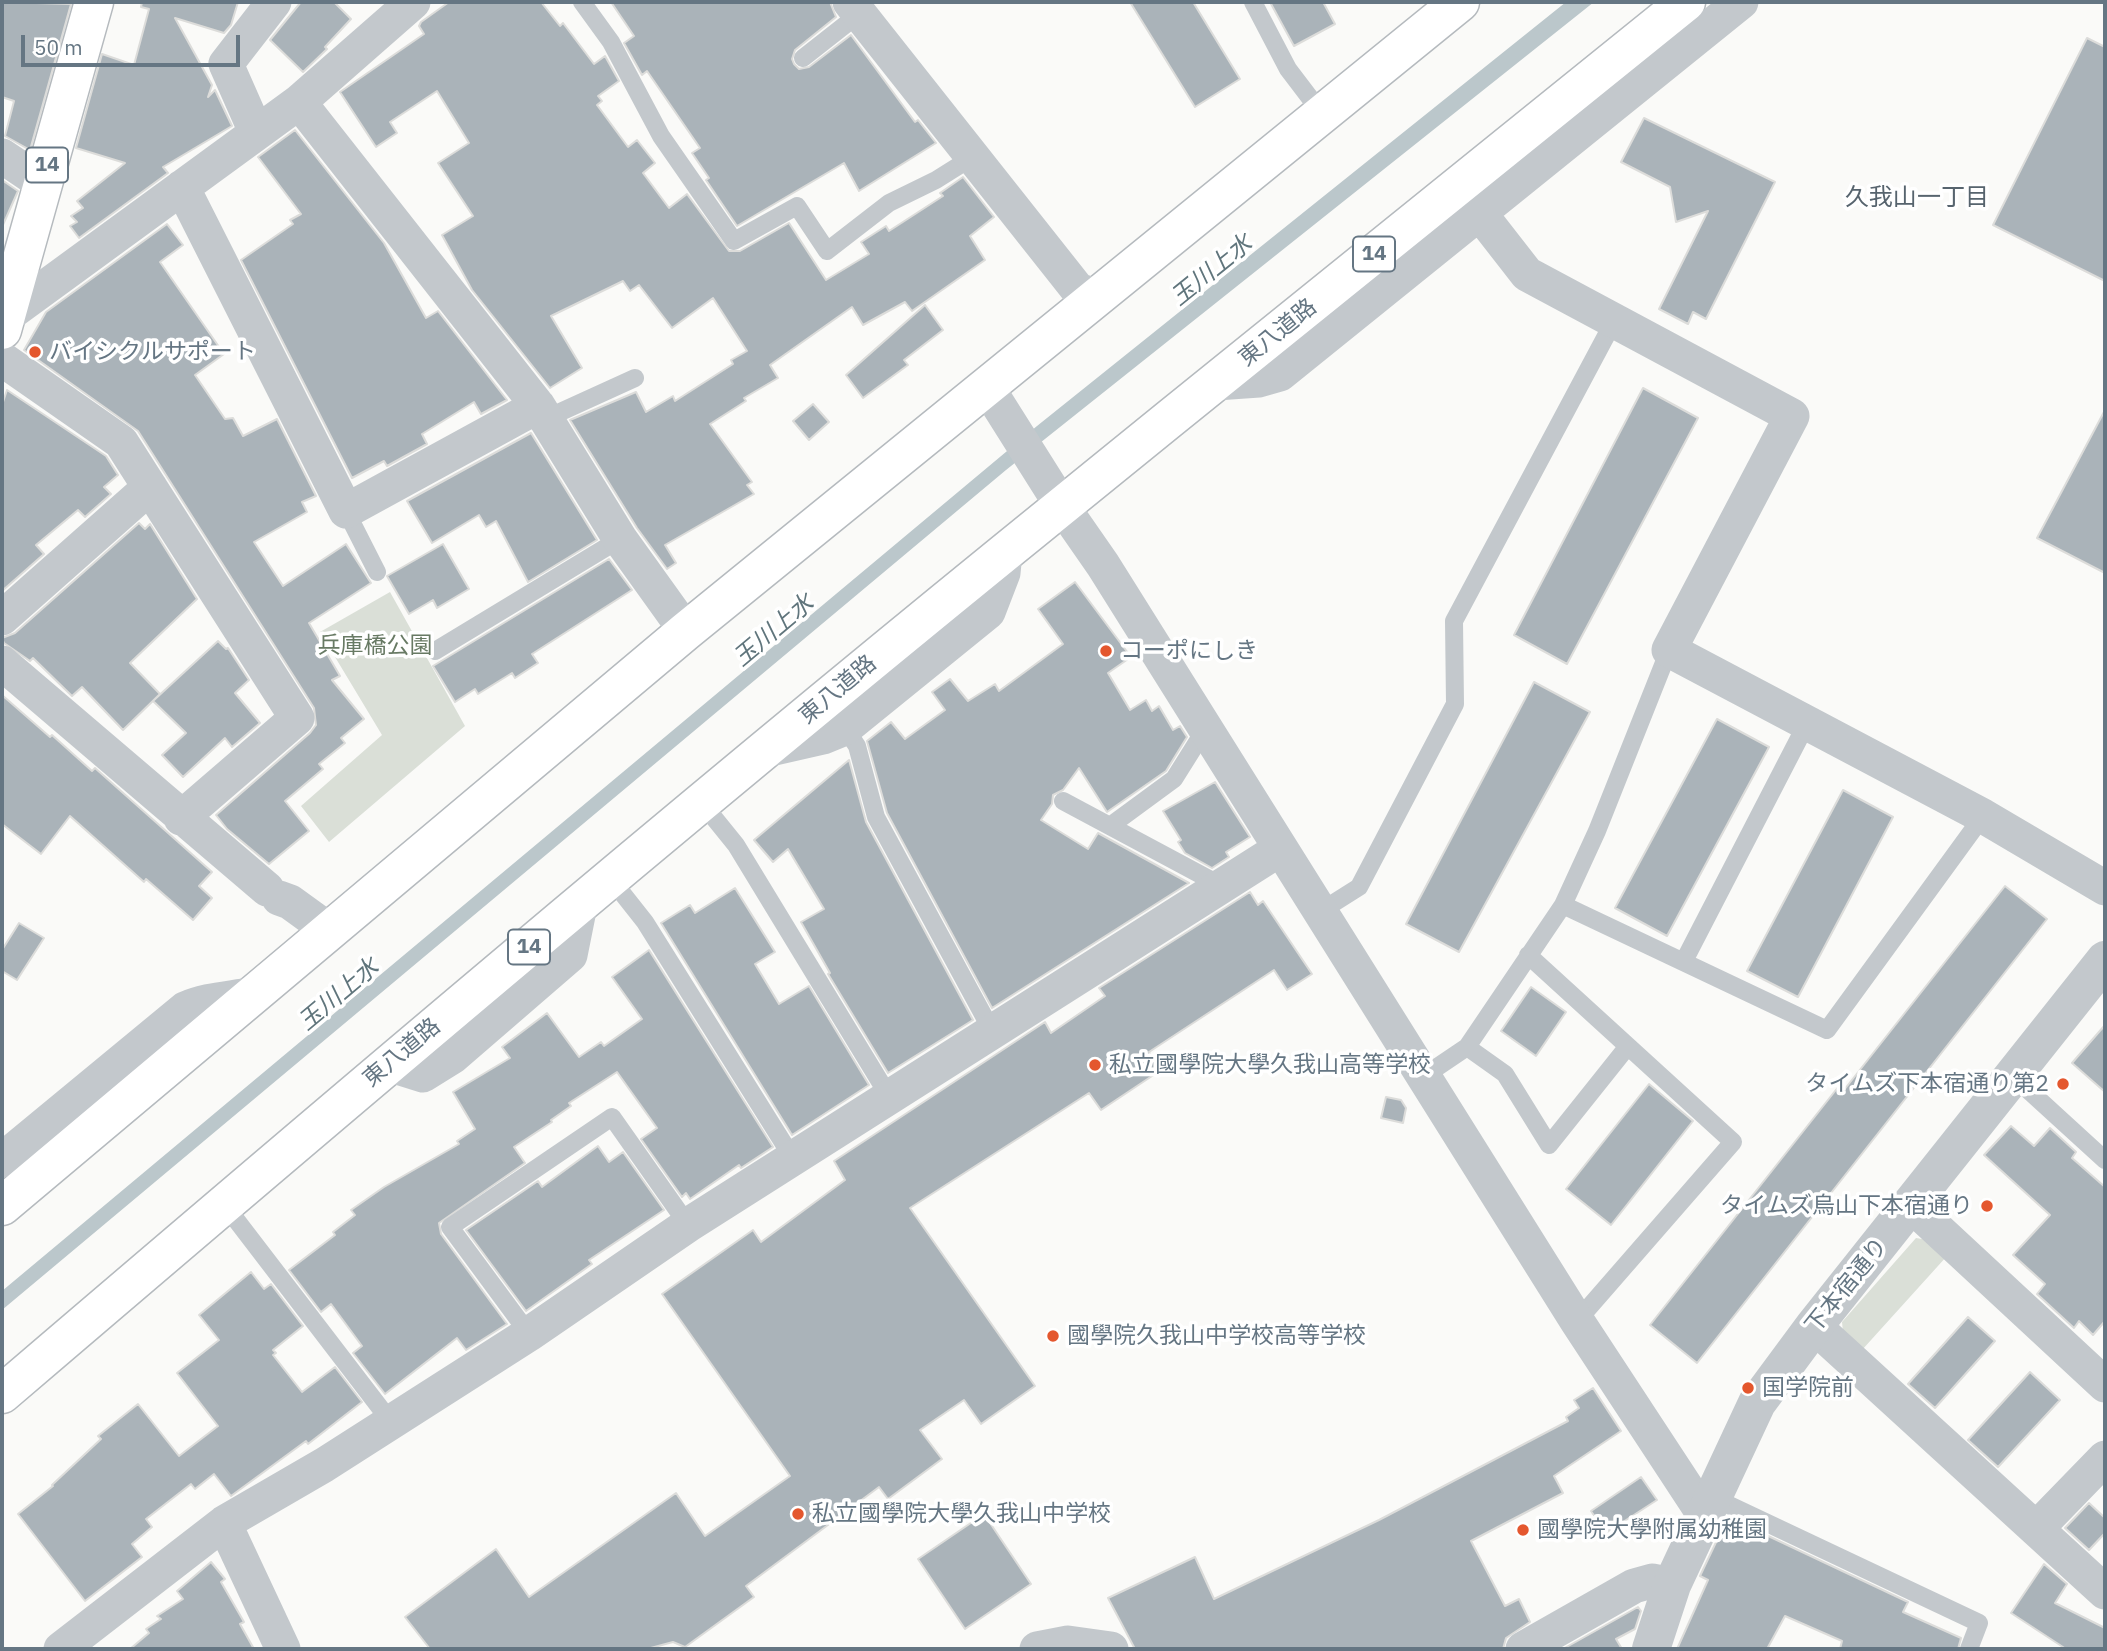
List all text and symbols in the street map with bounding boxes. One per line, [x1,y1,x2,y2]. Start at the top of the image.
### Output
scale bar [24,21,243,65]
text: 50 m [34,33,83,61]
road number: 14 [26,148,68,182]
district label: 久我山一丁目 [1845,184,1989,212]
water label: 玉川上水 [1166,230,1258,312]
road number: 14 [1353,236,1395,272]
street label: 東八道路 [1234,293,1322,373]
place label: バイシクルサポート [49,338,256,366]
marker: バイシクルサポート [27,344,43,360]
water label: 玉川上水 [728,589,820,673]
park label: 兵庫橋公園 [318,632,432,660]
place label: コーポにしき [1120,637,1258,665]
marker: コーポにしき [1098,643,1114,659]
street label: 東八道路 [794,650,882,730]
road number: 14 [508,930,550,964]
water label: 玉川上水 [293,953,385,1037]
street label: 東八道路 [358,1013,446,1093]
place label: 私立國學院大學久我山高等学校 [1109,1051,1431,1079]
marker: 私立國學院大學久我山高等学校 [1087,1057,1103,1073]
place label: タイムズ下本宿通り第2 [1805,1070,2049,1098]
marker: タイムズ下本宿通り第2 [2055,1076,2071,1092]
place label: タイムズ烏山下本宿通り [1720,1192,1973,1220]
marker: タイムズ烏山下本宿通り [1979,1198,1995,1214]
street label: 下本宿通り [1800,1233,1894,1339]
place label: 國學院久我山中学校高等学校 [1067,1322,1366,1350]
marker: 國學院久我山中学校高等学校 [1045,1328,1061,1344]
place label: 国学院前 [1762,1374,1854,1402]
marker: 国学院前 [1740,1380,1756,1396]
place label: 私立國學院大學久我山中学校 [812,1500,1111,1528]
marker: 私立國學院大學久我山中学校 [790,1506,806,1522]
place label: 國學院大學附属幼稚園 [1537,1516,1767,1544]
marker: 國學院大學附属幼稚園 [1515,1522,1531,1538]

